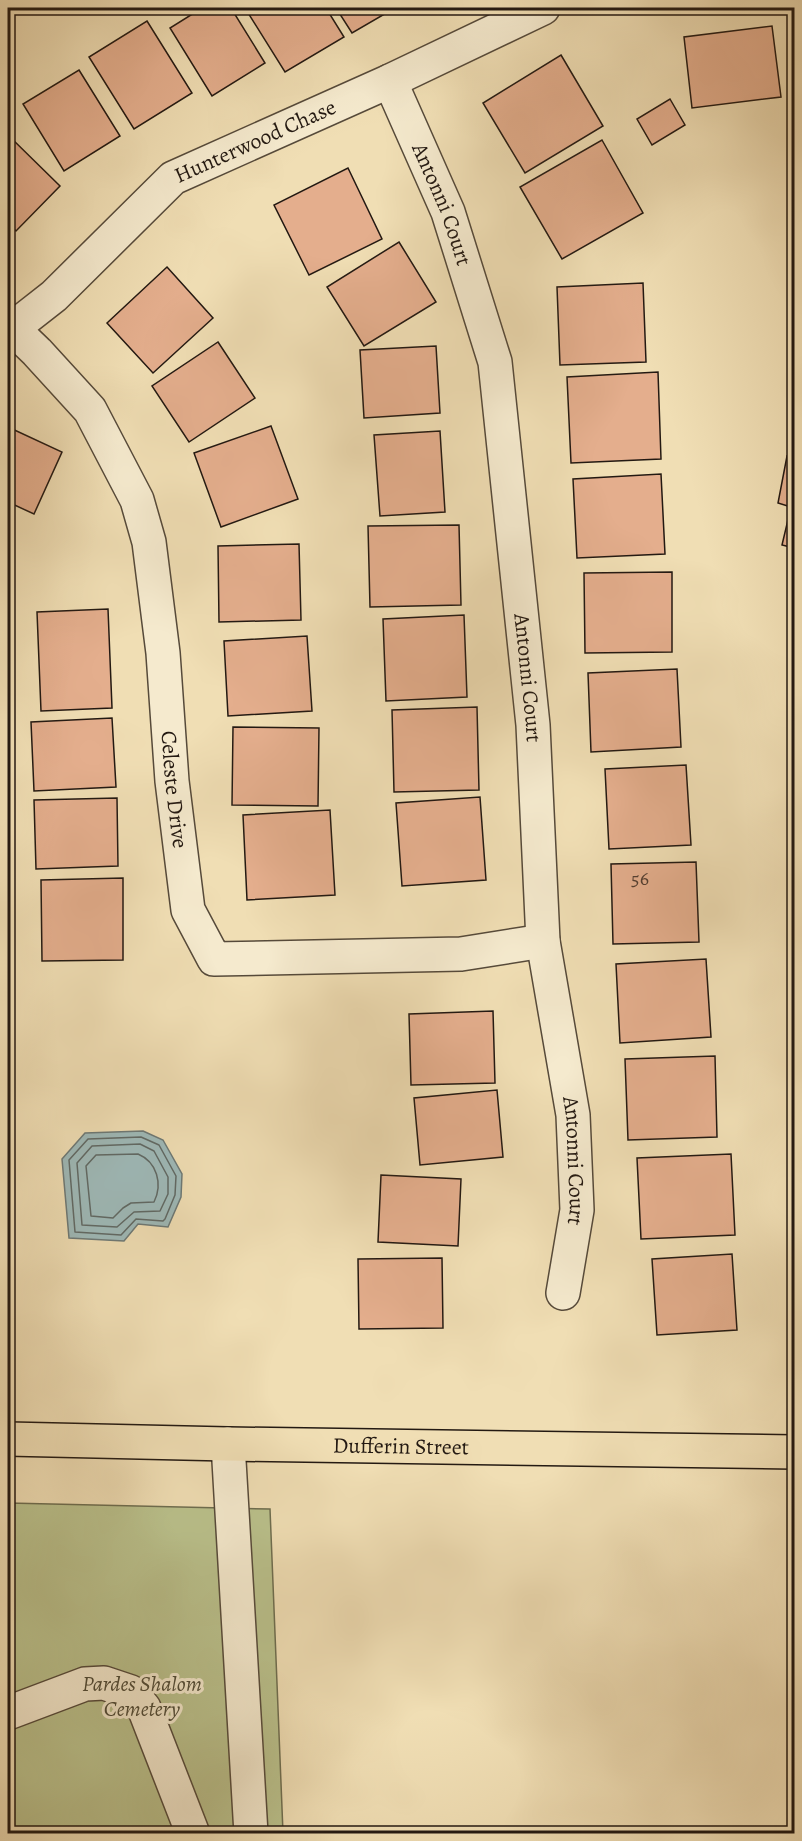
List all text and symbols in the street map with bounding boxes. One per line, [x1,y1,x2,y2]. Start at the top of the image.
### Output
street label: Hunterwood Chase [169,92,341,191]
street label: Antonni Court [404,137,479,269]
street label: Antonni Court [506,611,549,743]
street label: Celeste Drive [154,730,195,850]
house number: 56 [631,865,649,892]
street label: Antonni Court [555,1093,592,1228]
street label: Dufferin Street [333,1430,469,1462]
park label: Pardes Shalom Cemetery [82,1669,202,1724]

